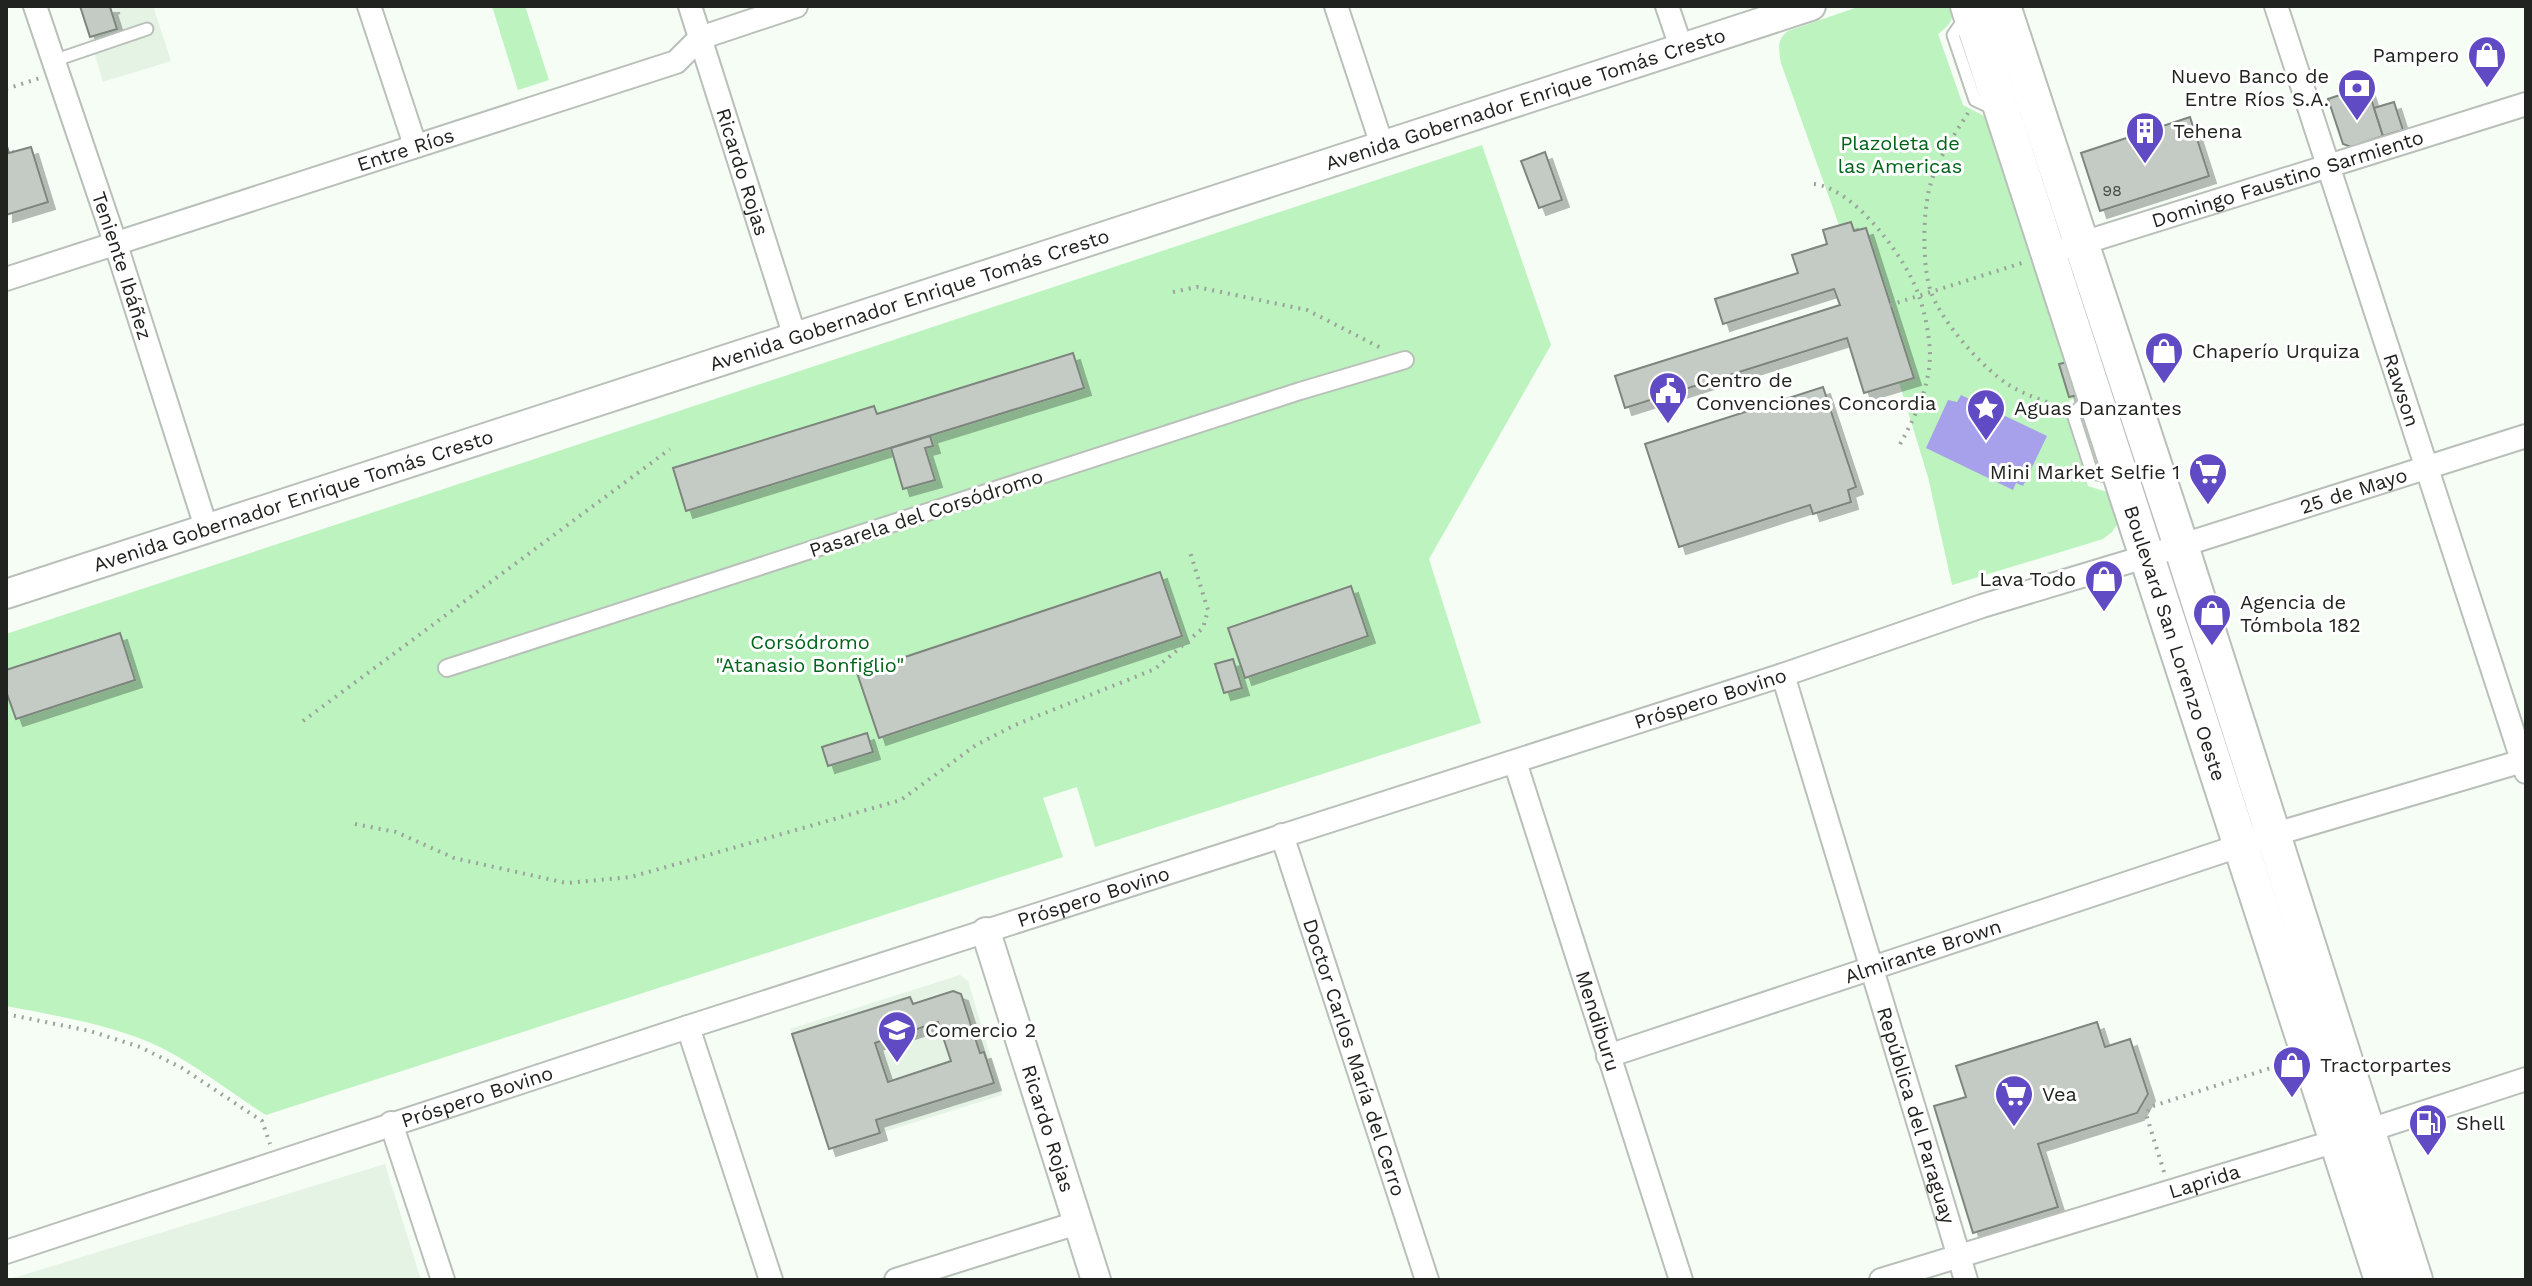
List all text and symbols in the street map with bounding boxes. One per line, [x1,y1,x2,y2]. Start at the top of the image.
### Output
street label: Avenida Gobernador Enrique Tomás Cresto [1322,23,1728,175]
shop icon: Pampero [2466,34,2508,89]
place label: Pampero [2373,43,2459,67]
place label: Nuevo Banco de Entre Ríos S.A. [2171,64,2329,111]
bank icon: Nuevo Banco de Entre Ríos S.A. [2336,67,2378,122]
street label: Ricardo Rojas [711,105,774,239]
building icon: Tehena [2124,110,2166,165]
place label: Tehena [2173,119,2242,143]
street label: Entre Ríos [354,123,457,177]
street label: Domingo Faustino Sarmiento [2149,125,2427,233]
park label: Plazoleta de las Americas [1838,131,1962,178]
house number: 98 [2102,181,2122,200]
street label: Teniente Ibáñez [87,189,157,343]
street label: Avenida Gobernador Enrique Tomás Cresto [706,223,1112,376]
shop icon: Chaperío Urquiza [2143,330,2185,385]
place label: Chaperío Urquiza [2192,339,2360,363]
street label: Rawson [2378,350,2425,430]
place label: Centro de Convenciones Concordia [1696,368,1936,415]
public building icon: Centro de Convenciones Concordia [1647,370,1689,425]
place icon: Aguas Danzantes [1965,387,2007,442]
place label: Aguas Danzantes [2014,396,2182,420]
street label: Avenida Gobernador Enrique Tomás Cresto [90,424,496,577]
supermarket icon: Mini Market Selfie 1 [2187,451,2229,506]
place label: Mini Market Selfie 1 [1990,460,2180,484]
street label: 25 de Mayo [2297,462,2410,519]
street label: Pasarela del Corsódromo [806,464,1046,562]
street label: Boulevard San Lorenzo Oeste [2119,502,2231,784]
shop icon: Lava Todo [2083,558,2125,613]
place label: Lava Todo [1979,567,2076,591]
place label: Agencia de Tómbola 182 [2240,590,2361,637]
shop icon: Agencia de Tómbola 182 [2191,592,2233,647]
park label: Corsódromo "Atanasio Bonfiglio" [716,630,904,677]
street label: Próspero Bovino [1631,663,1789,734]
street label: Próspero Bovino [1014,861,1173,932]
street label: Almirante Brown [1842,914,2004,988]
street label: Doctor Carlos María del Cerro [1298,916,1411,1199]
street label: Mendiburu [1571,968,1625,1074]
street label: República del Paraguay [1872,1004,1961,1227]
school or university icon: Comercio 2 [876,1009,918,1064]
place label: Comercio 2 [925,1018,1036,1042]
shop icon: Tractorpartes [2271,1044,2313,1099]
place label: Tractorpartes [2320,1053,2452,1077]
street label: Próspero Bovino [398,1060,556,1133]
street label: Ricardo Rojas [1017,1062,1079,1195]
supermarket icon: Vea [1993,1073,2035,1128]
place label: Vea [2042,1082,2077,1106]
fuel station icon: Shell [2407,1102,2449,1157]
place label: Shell [2456,1111,2505,1135]
street label: Laprida [2166,1159,2243,1203]

